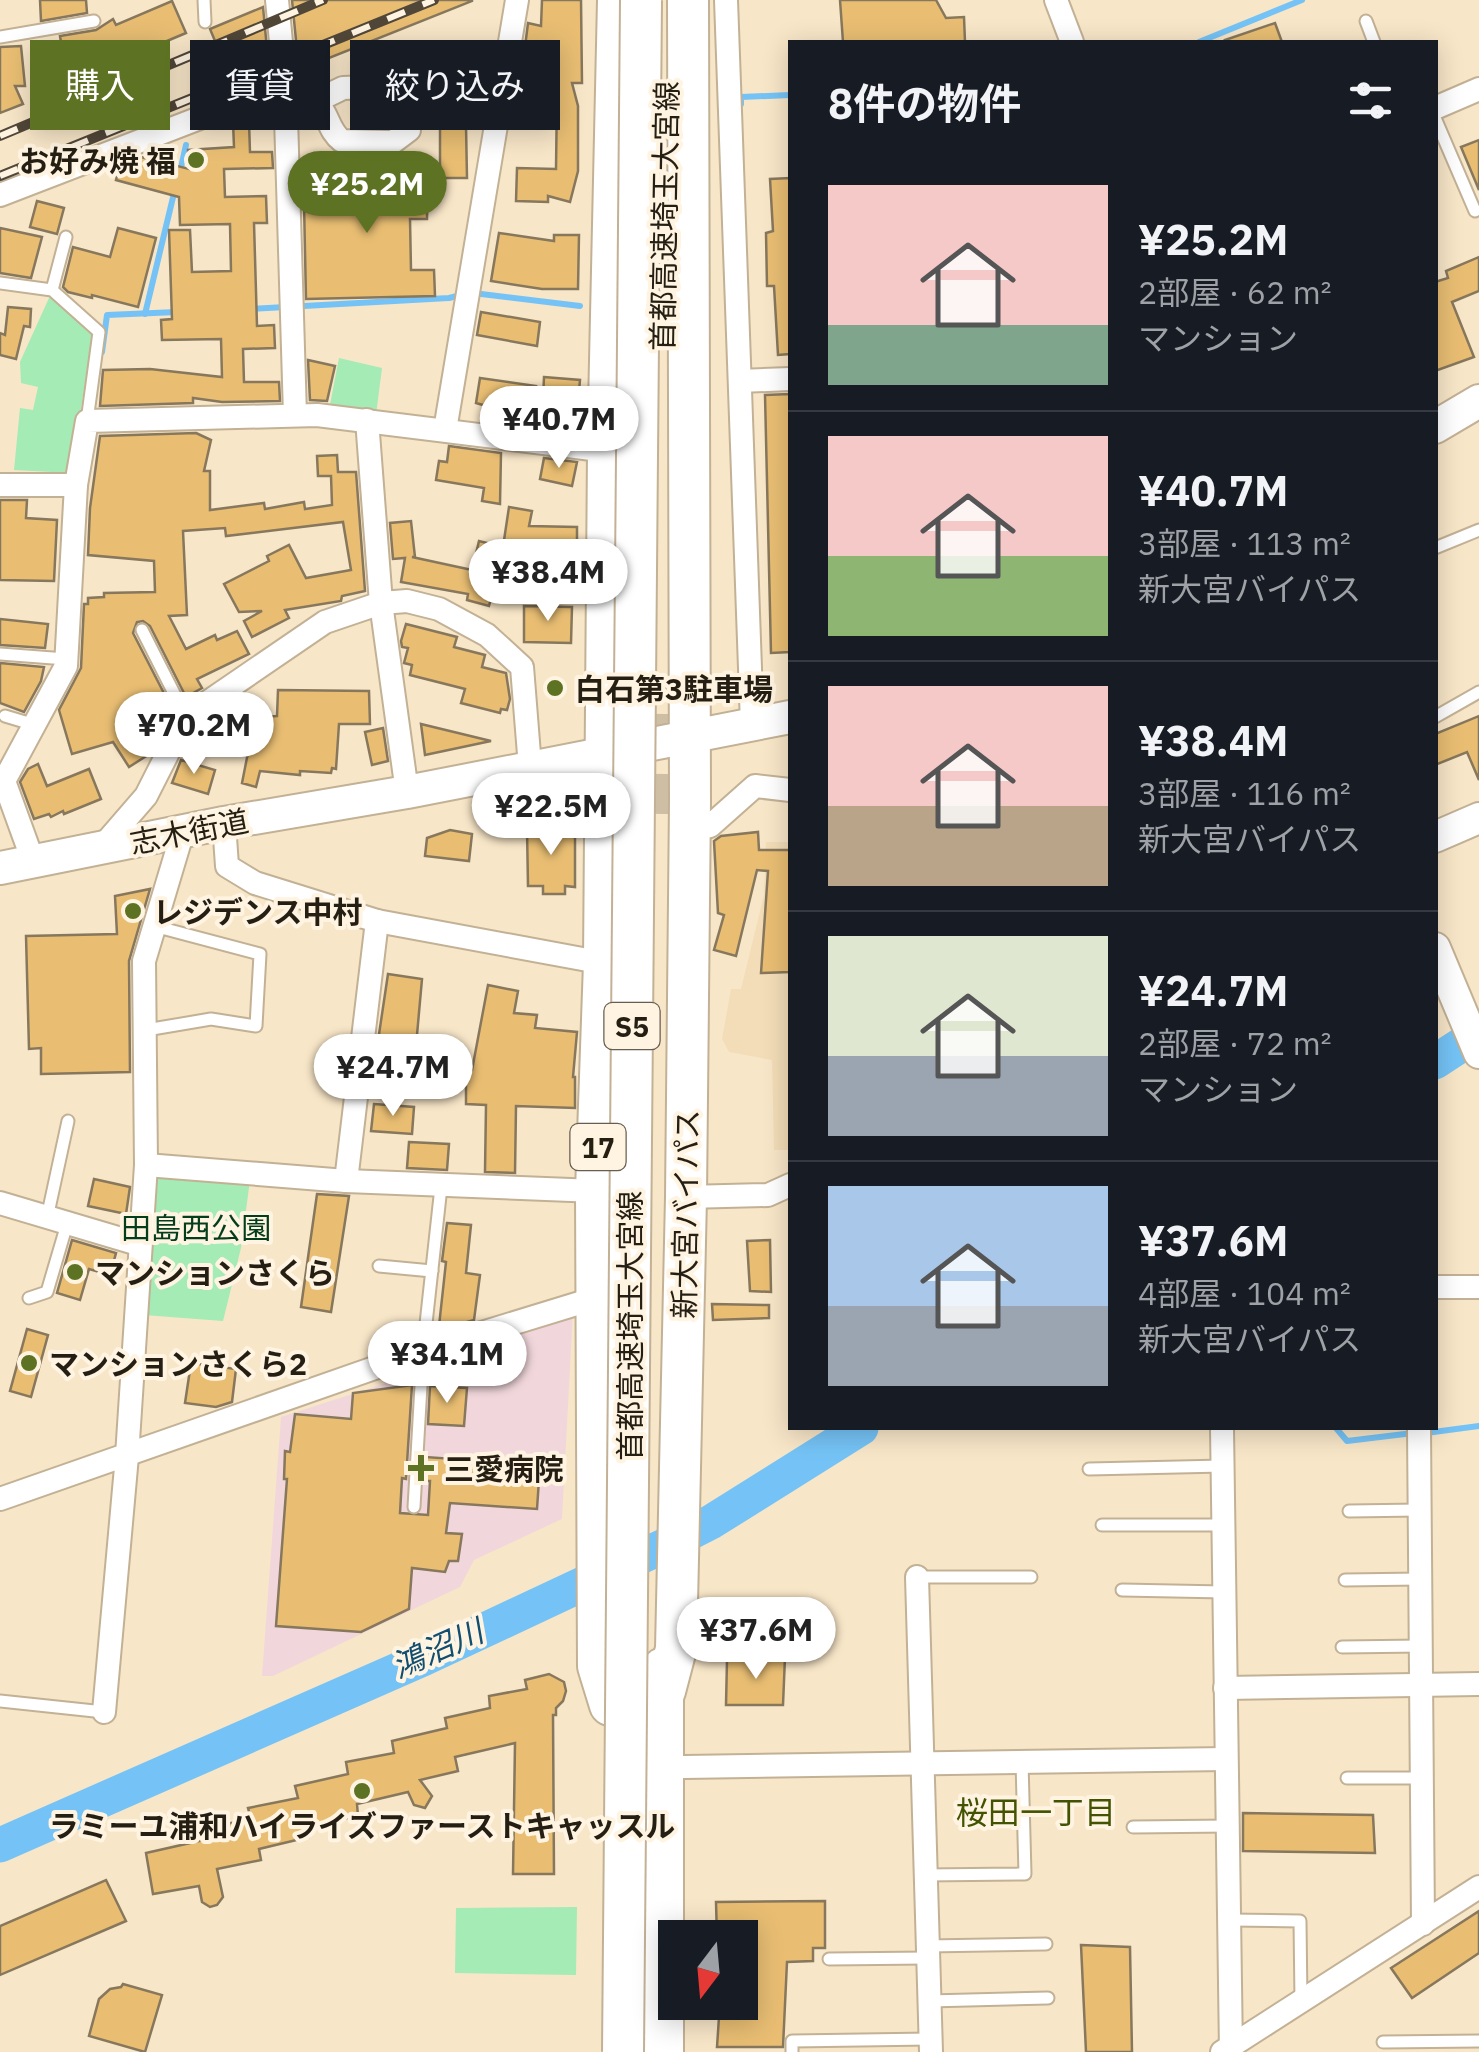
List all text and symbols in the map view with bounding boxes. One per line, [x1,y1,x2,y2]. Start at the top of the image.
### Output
chip: 購入 [30,40,170,130]
chip: 賃貸 [190,40,330,130]
chip: 絞り込み [350,40,560,130]
icon: filters [1343,73,1398,128]
text: 8件の物件 [828,76,1021,131]
street label: 首都高速埼玉大宮線 [642,81,686,351]
place label: お好み焼 福 [19,141,176,180]
marker: お好み焼 福 [185,149,207,171]
pin: ¥25.2M [286,151,448,236]
text: ¥25.2M [310,162,424,204]
text: ¥25.2M [1138,212,1288,267]
icon: home [908,225,1028,345]
text: 2部屋 · 62 m² [1138,271,1332,313]
text: マンション [1138,317,1298,359]
pin: ¥40.7M [478,386,640,471]
text: ¥40.7M [502,397,616,439]
text: ¥40.7M [1138,463,1288,518]
icon: home [908,476,1028,596]
text: 3部屋 · 113 m² [1138,522,1351,564]
pin: ¥38.4M [467,539,629,624]
text: ¥38.4M [491,550,605,592]
text: 新大宮バイパス [1138,568,1361,610]
place label: 白石第3駐車場 [575,669,773,708]
marker: 白石第3駐車場 [544,677,566,699]
pin: ¥70.2M [113,692,275,777]
text: ¥70.2M [137,703,251,745]
text: ¥38.4M [1138,713,1288,768]
icon: home [908,726,1028,846]
text: 3部屋 · 116 m² [1138,772,1351,814]
pin: ¥22.5M [470,773,632,858]
text: ¥22.5M [494,784,608,826]
street label: 志木街道 [126,800,252,862]
text: 新大宮バイパス [1138,818,1361,860]
place label: レジデンス中村 [153,892,362,931]
marker: レジデンス中村 [122,900,144,922]
text: ¥24.7M [1138,963,1288,1018]
icon: home [908,976,1028,1096]
road number: S5 [604,1003,660,1049]
text: 2部屋 · 72 m² [1138,1022,1332,1064]
pin: ¥24.7M [312,1034,474,1119]
text: ¥24.7M [336,1045,450,1087]
text: マンション [1138,1068,1298,1110]
street label: 新大宮バイパス [664,1109,706,1319]
road number: 17 [570,1124,626,1170]
street label: 首都高速埼玉大宮線 [610,1191,649,1461]
park label: 田島西公園 [121,1208,271,1247]
text: ¥37.6M [1138,1213,1288,1268]
icon: home [908,1226,1028,1346]
place label: マンションさくら [95,1253,335,1292]
marker: マンションさくら [64,1261,86,1283]
text: 4部屋 · 104 m² [1138,1272,1351,1314]
text: 新大宮バイパス [1138,1318,1361,1360]
pin: ¥34.1M [366,1321,528,1406]
text: ¥34.1M [390,1332,504,1374]
place label: マンションさくら2 [49,1344,307,1383]
marker: マンションさくら2 [18,1352,40,1374]
place label: 三愛病院 [444,1449,564,1488]
marker: 三愛病院 [408,1455,434,1481]
pin: ¥37.6M [675,1597,837,1682]
water label: 鴻沼川 [385,1608,492,1687]
text: ¥37.6M [699,1608,813,1650]
marker: ラミーユ浦和ハイライズファーストキャッスル [351,1780,373,1802]
district label: 桜田一丁目 [956,1791,1116,1833]
place label: ラミーユ浦和ハイライズファーストキャッスル [49,1806,676,1845]
north arrow [658,1920,758,2020]
map controls [658,1920,758,2020]

